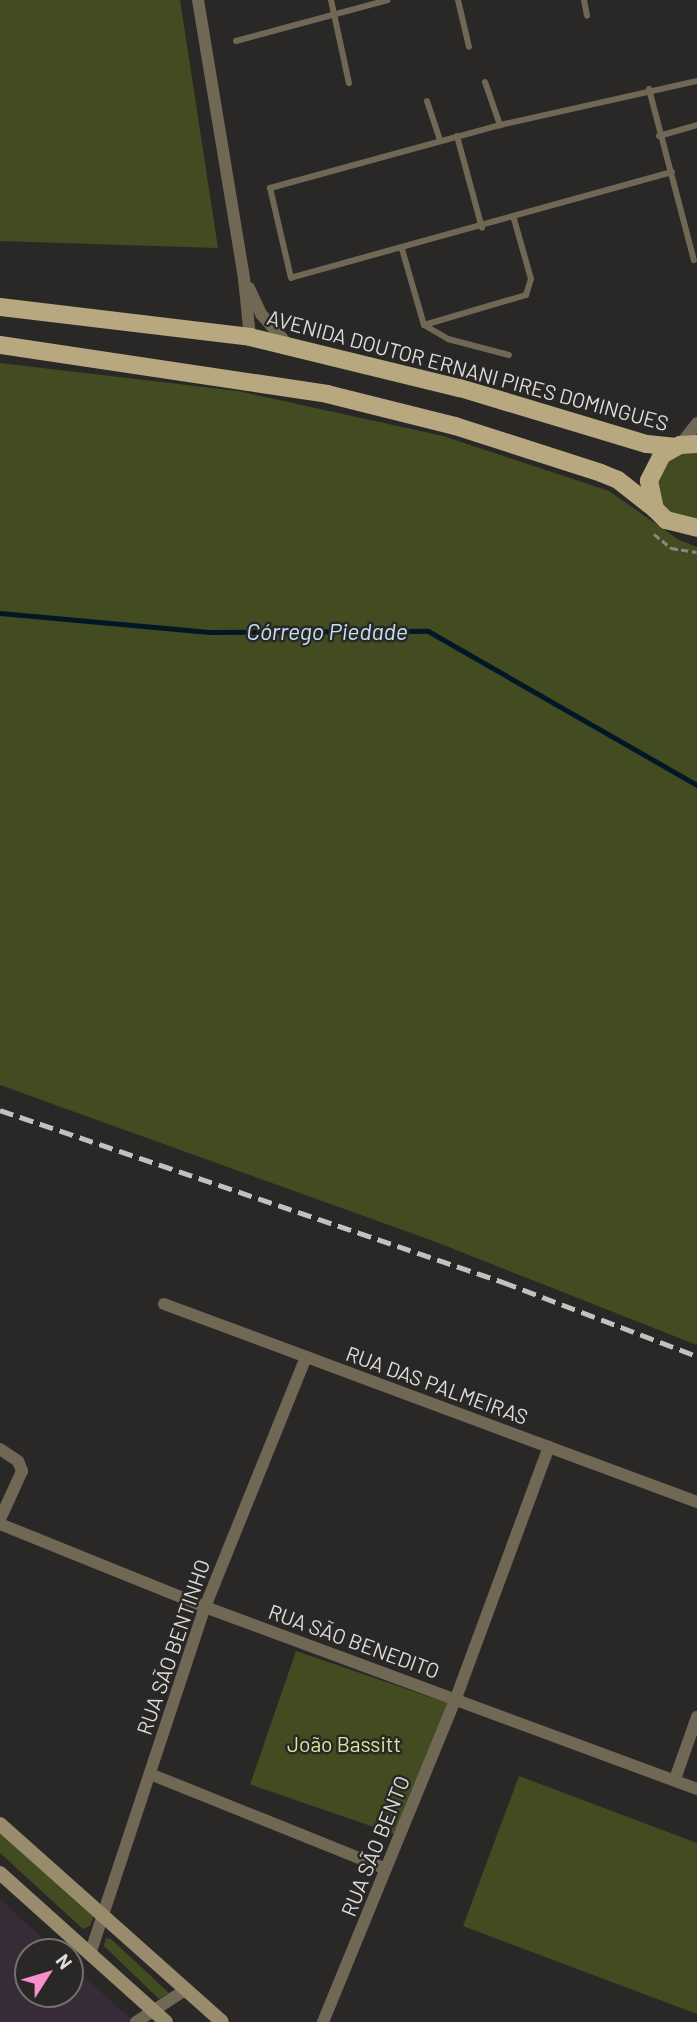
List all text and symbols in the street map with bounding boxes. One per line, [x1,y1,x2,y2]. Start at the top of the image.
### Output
street label: AVENIDA DOUTOR ERNANI PIRES DOMINGUES [265,304,671,436]
water label: Córrego Piedade [246,617,408,645]
street label: RUA DAS PALMEIRAS [343,1340,531,1430]
street label: RUA SÃO BENTINHO [131,1556,215,1738]
street label: RUA SÃO BENEDITO [265,1598,443,1684]
park label: João Bassitt [287,1731,401,1757]
street label: RUA SÃO BENTO [335,1772,415,1920]
north arrow [14,1938,84,2008]
text: N [52,1949,78,1973]

